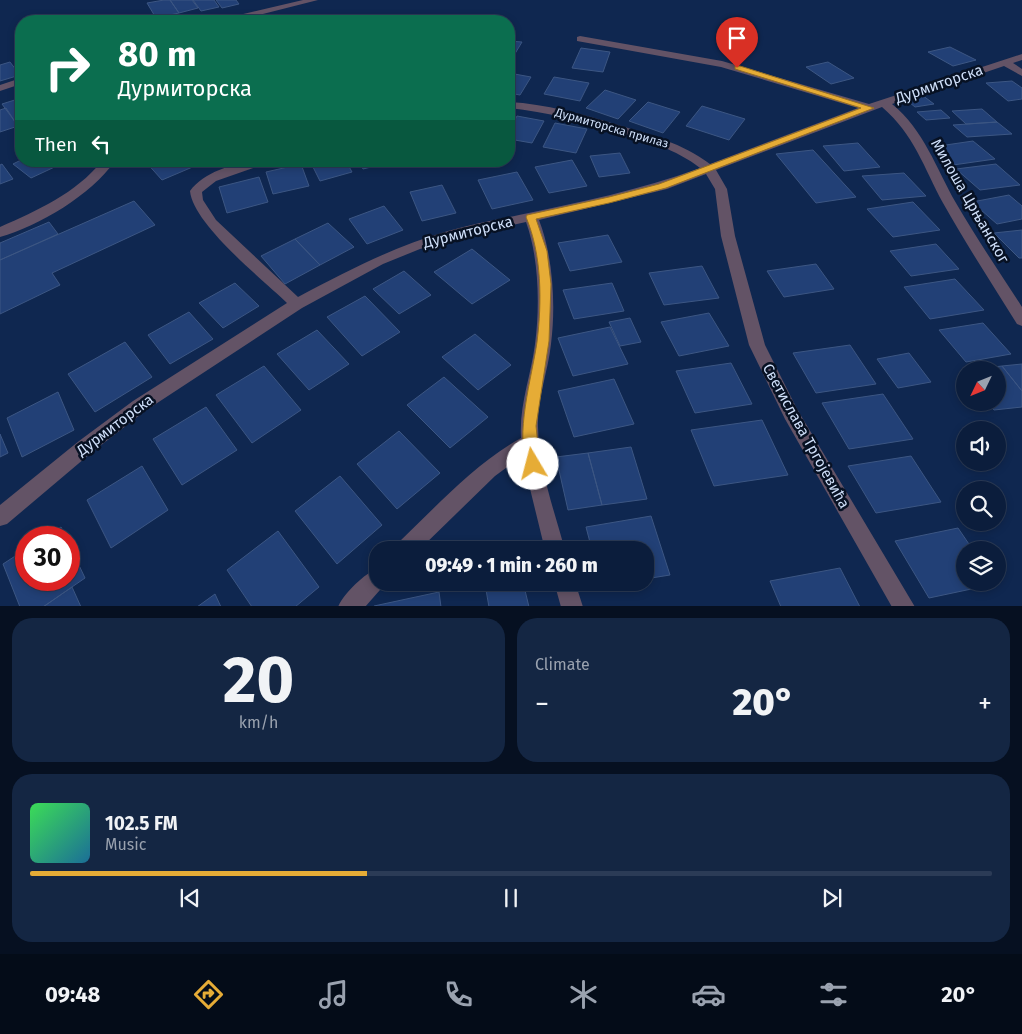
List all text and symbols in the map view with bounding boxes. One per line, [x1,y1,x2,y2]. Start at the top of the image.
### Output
pin [716,17,758,68]
icon: arrive [723,24,751,52]
text: 80 m [118,33,197,75]
icon: right [35,35,100,100]
street label: Дурмиторска [892,61,985,108]
text: Дурмиторска [118,75,252,102]
street label: Дурмиторска прилаз [553,105,670,151]
icon: left [87,130,115,158]
text: Then [35,133,77,156]
street label: Милоша Црњанског [927,136,1013,267]
street label: Дурмиторска [420,212,515,252]
street label: Светислава Тргојевића [759,360,853,512]
north arrow [956,361,1006,411]
map controls [956,361,1006,591]
street label: Дурмиторска [72,390,157,460]
button: sound [956,421,1006,471]
position arrow [506,437,558,489]
button: search [956,481,1006,531]
speed limit sign: 30 [15,526,80,591]
button: layers [956,541,1006,591]
text: 09:49 · 1 min · 260 m [425,554,598,577]
text: 20 [223,641,294,719]
text: Climate [535,655,590,674]
text: 20° [732,679,795,725]
text: − [535,687,549,720]
text: + [978,687,992,720]
text: km/h [239,713,278,732]
text: 102.5 FM [105,812,178,835]
text: Music [105,835,146,854]
icon: previous [176,884,204,912]
icon: pause [497,884,525,912]
icon: next [818,884,846,912]
icon: directions [191,977,226,1012]
icon: music [316,977,351,1012]
icon: phone [441,977,476,1012]
icon: climate [566,977,601,1012]
icon: car [691,977,726,1012]
icon: filters [816,977,851,1012]
text: 09:48 [45,981,100,1008]
text: 20° [941,981,977,1008]

